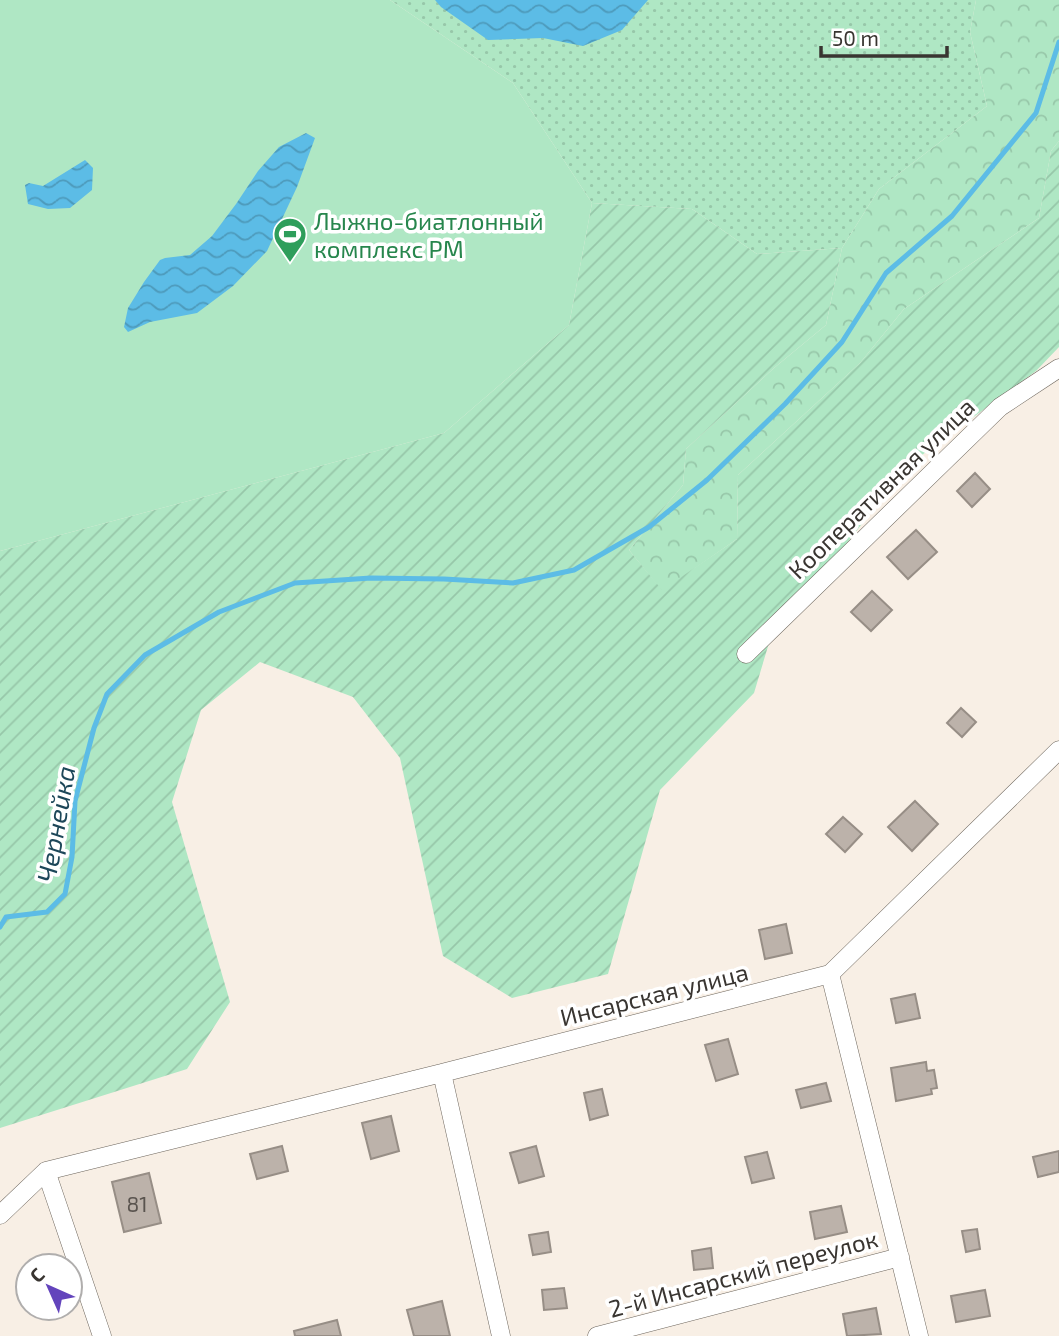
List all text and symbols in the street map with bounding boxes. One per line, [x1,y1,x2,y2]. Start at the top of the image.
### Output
scale bar [821,14,947,58]
text: 50 m [832,25,879,50]
place label: Лыжно-биатлонный комплекс РМ [314,206,544,263]
sports icon: Лыжно-биатлонный комплекс РМ [271,215,309,264]
street label: Кооперативная улица [782,392,981,585]
water label: Чернейка [30,763,80,885]
street label: Инсарская улица [557,957,751,1032]
house number: 81 [126,1191,148,1216]
street label: 2-й Инсарский переулок [605,1223,881,1324]
north arrow [14,1252,84,1322]
text: С [25,1263,49,1287]

